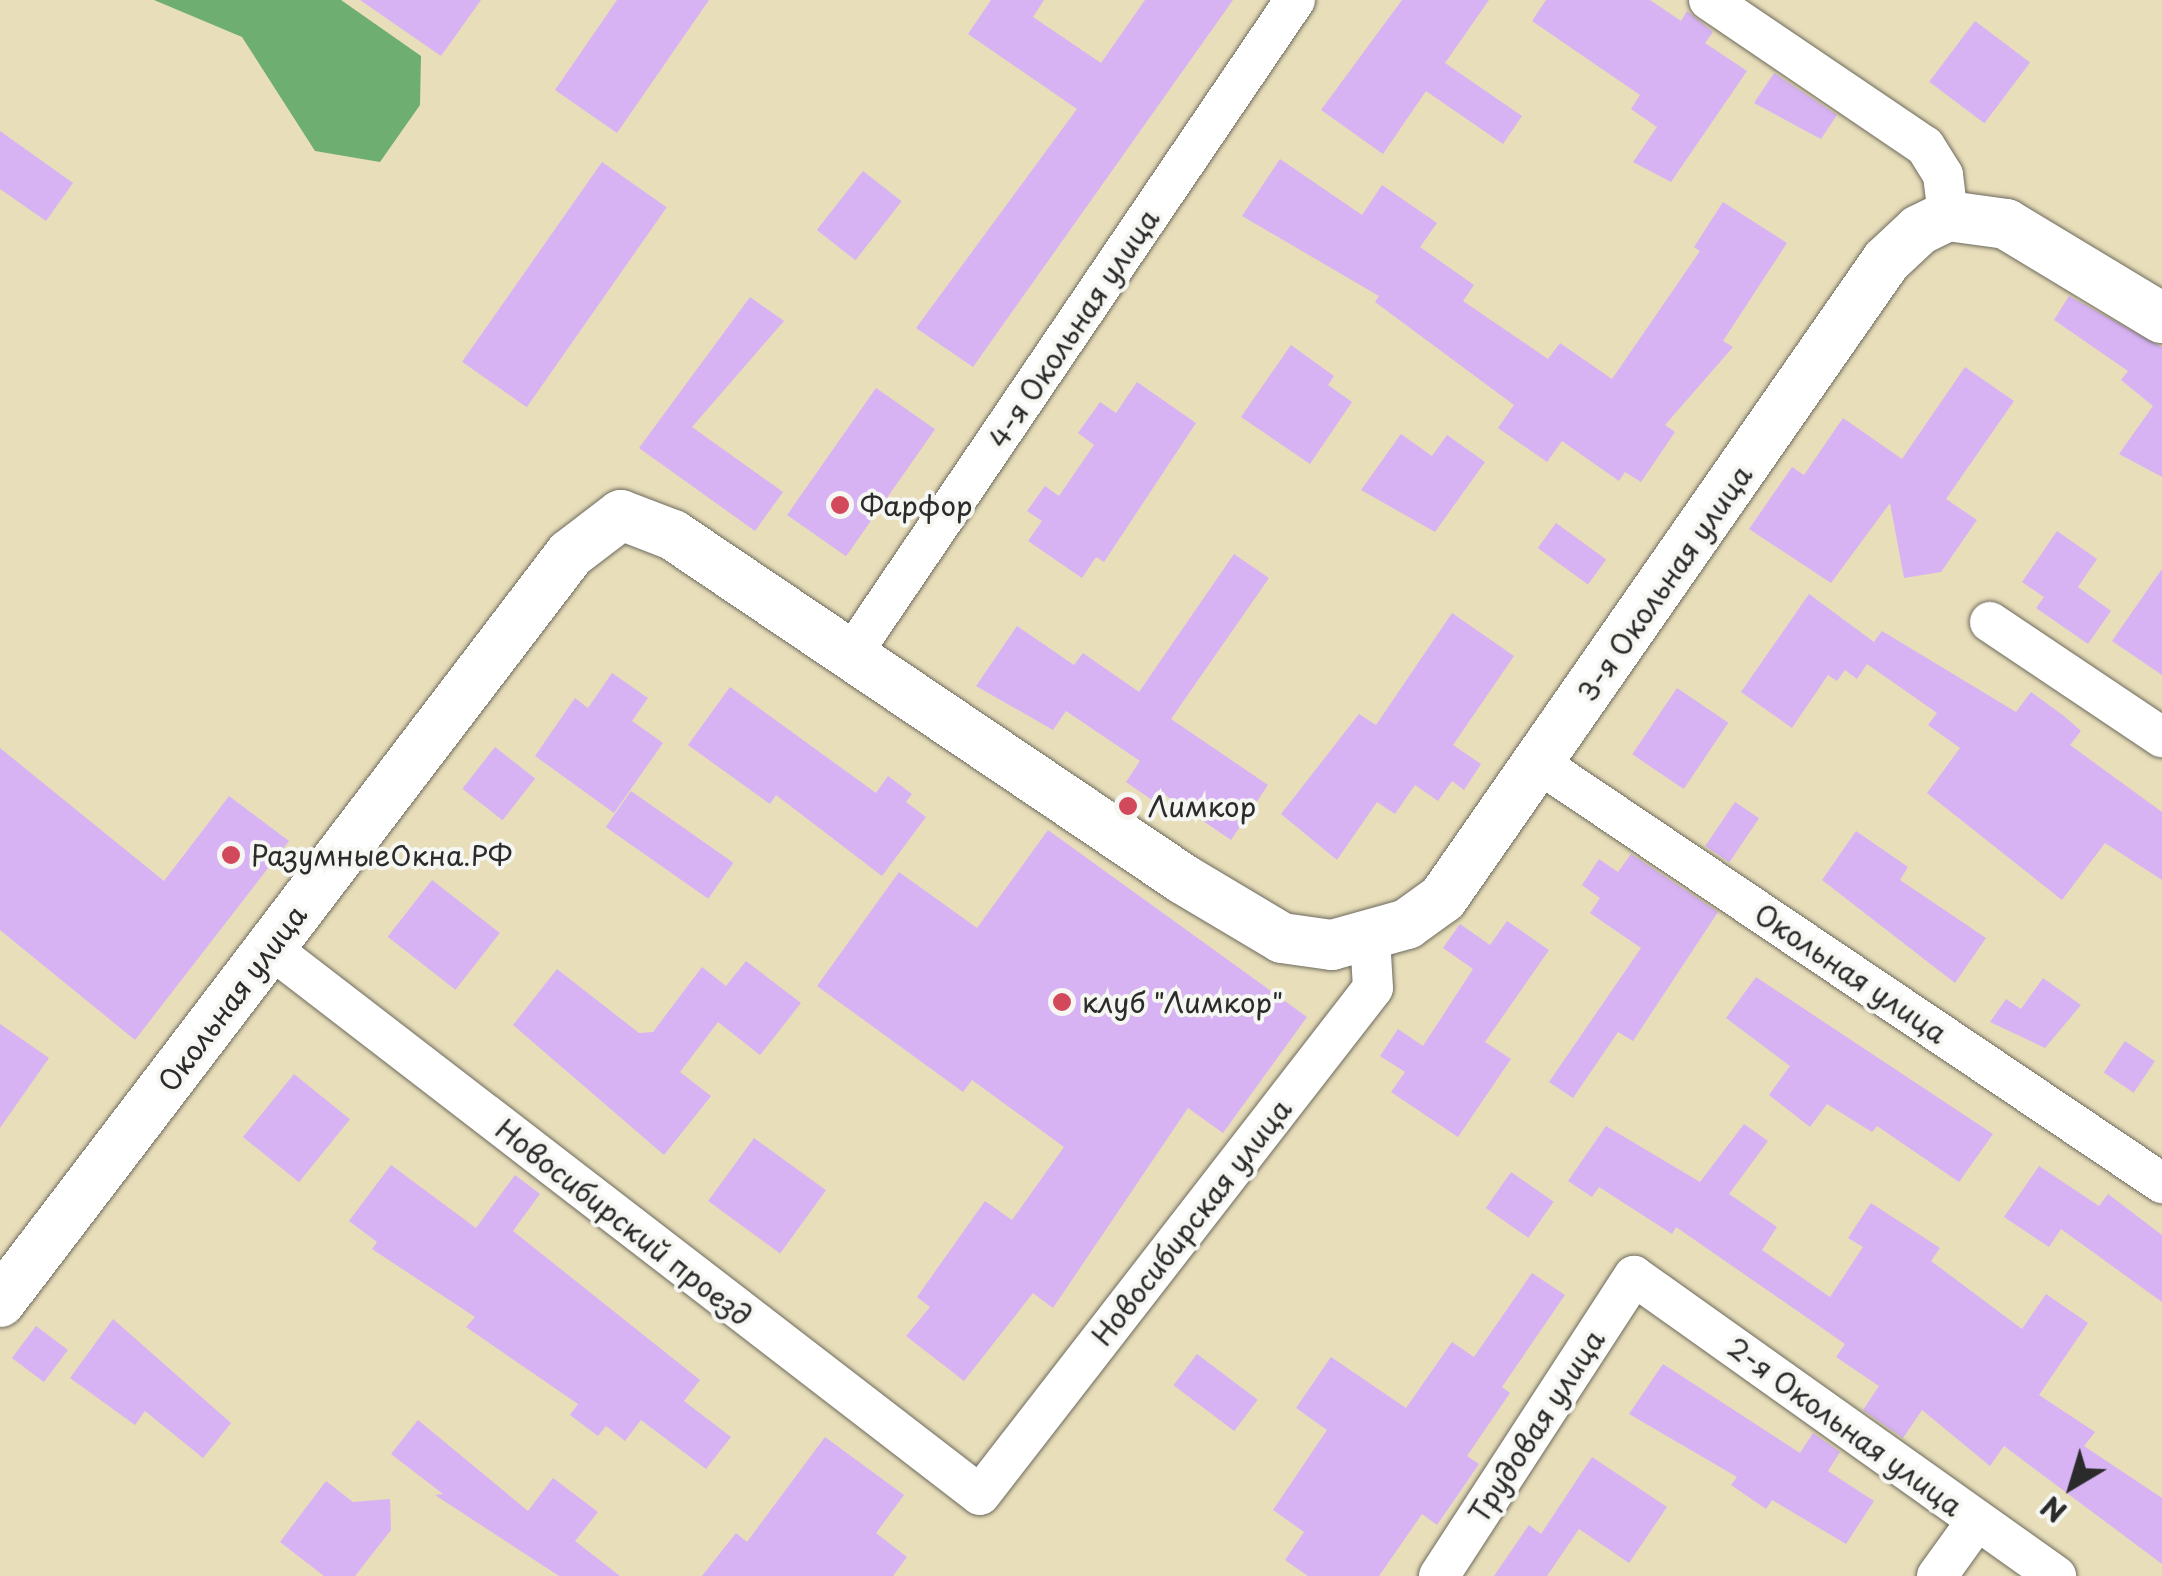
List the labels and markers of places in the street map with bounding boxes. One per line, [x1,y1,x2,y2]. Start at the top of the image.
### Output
place label: Фарфор [860,488,972,522]
marker: Фарфор [829,494,851,516]
place label: Лимкор [1148,789,1256,823]
marker: Лимкор [1117,795,1139,817]
place label: РазумныеОкна.РФ [251,838,512,872]
marker: РазумныеОкна.РФ [220,844,242,866]
place label: клуб "Лимкор" [1082,985,1284,1019]
marker: клуб "Лимкор" [1051,991,1073,1013]

